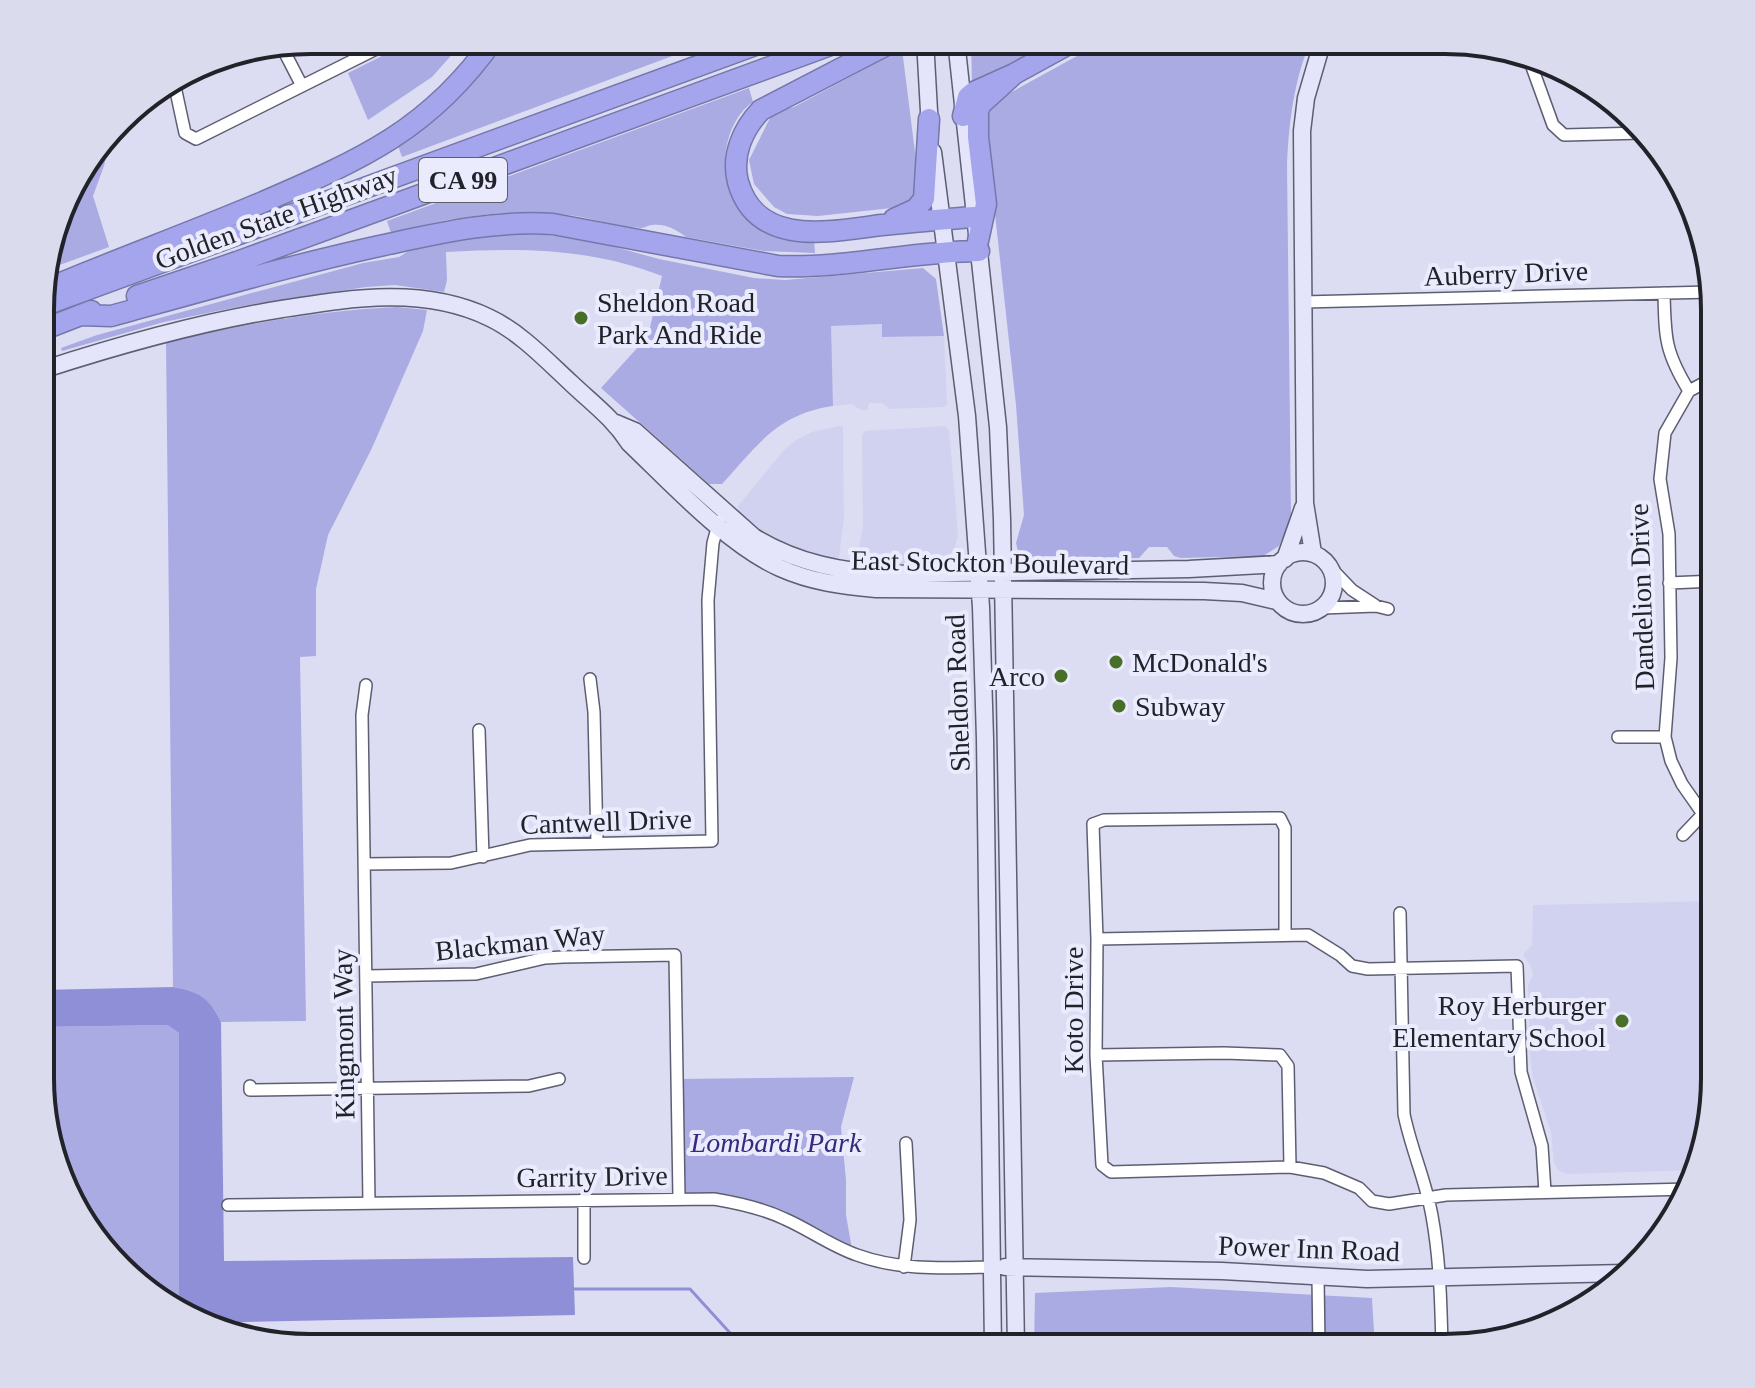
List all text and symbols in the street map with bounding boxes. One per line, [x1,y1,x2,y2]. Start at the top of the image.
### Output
road number: CA 99 [419,158,507,202]
street label: Golden State Highway [151,159,401,276]
street label: Auberry Drive [1423,255,1589,292]
place label: Sheldon Road Park And Ride [597,287,762,350]
marker: Sheldon Road Park And Ride [572,309,590,327]
street label: Dandelion Drive [1623,503,1660,691]
street label: East Stockton Boulevard [851,545,1129,580]
street label: Sheldon Road [939,614,976,772]
place label: McDonald's [1132,647,1268,678]
marker: McDonald's [1107,653,1125,671]
place label: Arco [989,661,1045,692]
marker: Arco [1052,667,1070,685]
place label: Subway [1135,691,1225,722]
marker: Subway [1110,697,1128,715]
street label: Cantwell Drive [520,803,692,840]
street label: Blackman Way [434,918,607,967]
street label: Koto Drive [1058,947,1089,1073]
street label: Kingmont Way [327,948,360,1120]
place label: Roy Herburger Elementary School [1392,990,1607,1053]
marker: Roy Herburger Elementary School [1613,1012,1631,1030]
park label: Lombardi Park [690,1127,862,1158]
street label: Garrity Drive [516,1160,668,1193]
street label: Power Inn Road [1218,1230,1400,1267]

